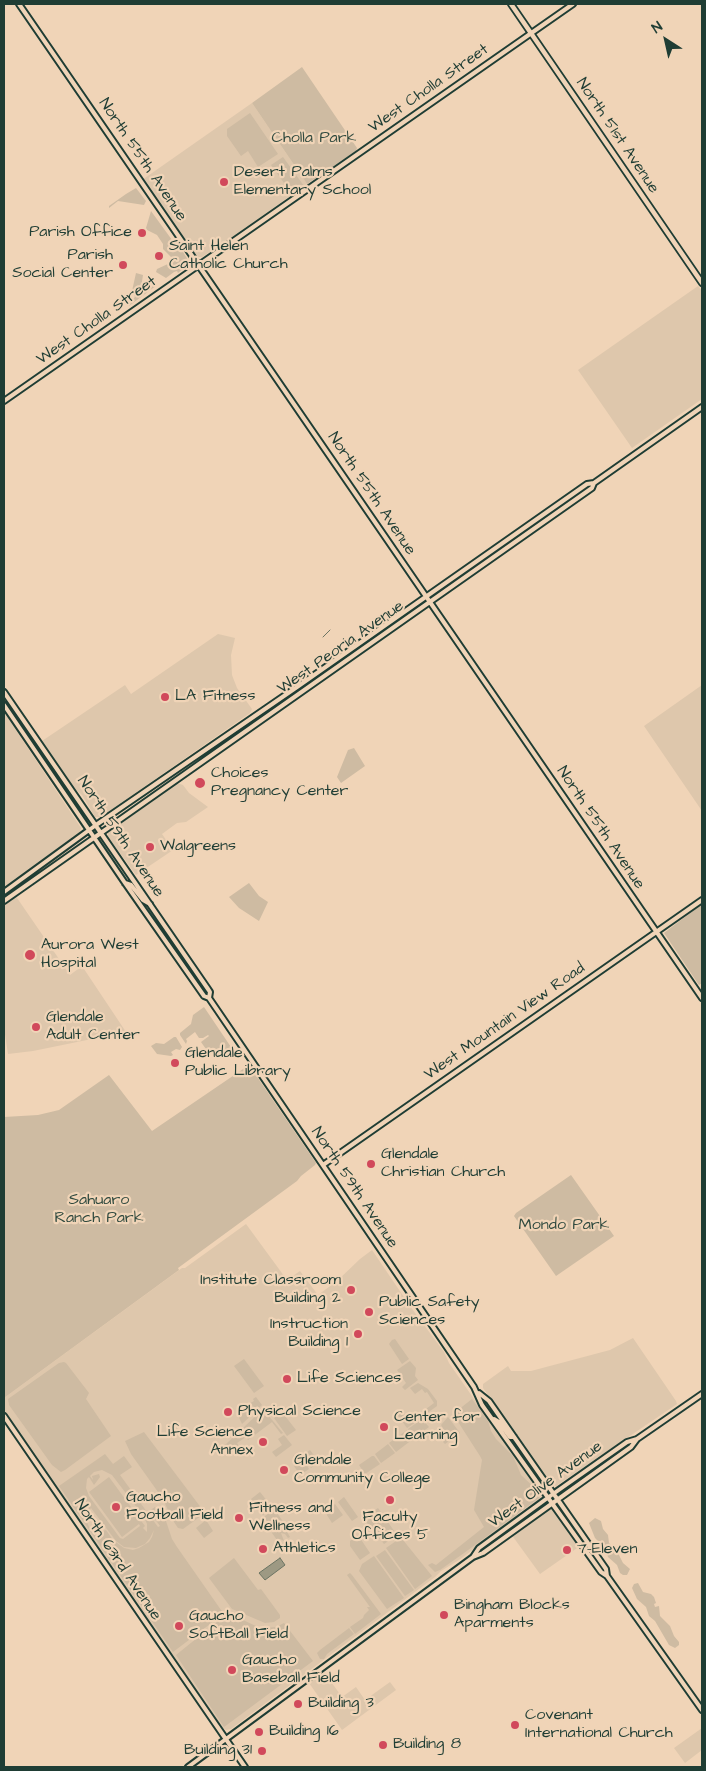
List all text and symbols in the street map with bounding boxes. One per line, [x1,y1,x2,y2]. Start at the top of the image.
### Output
north arrow [641,15,691,65]
text: N [648,17,667,38]
street label: West Cholla Street [365,40,493,138]
street label: North 51st Avenue [571,75,663,197]
street label: North 55th Avenue [94,95,190,225]
park label: Cholla Park [272,129,356,149]
place label: Desert Palms Elementary School [234,163,371,201]
marker: Desert Palms Elementary School [218,176,230,188]
place label: Parish Office [29,223,132,243]
marker: Parish Office [136,227,148,239]
place label: Saint Helen Catholic Church [169,237,288,275]
place label: Parish Social Center [12,246,113,284]
marker: Saint Helen Catholic Church [153,250,165,262]
marker: Parish Social Center [117,259,129,271]
street label: West Cholla Street [33,272,161,370]
street label: North 55th Avenue [323,429,419,559]
street label: West Peoria Avenue [274,597,408,699]
place label: LA Fitness [175,687,255,707]
marker: LA Fitness [159,691,171,703]
street label: North 55th Avenue [552,763,648,893]
place label: Choices Pregnancy Center [211,764,348,802]
street label: North 59th Avenue [72,773,168,901]
marker: Choices Pregnancy Center [193,776,207,790]
place label: Walgreens [160,837,236,857]
marker: Walgreens [144,841,156,853]
place label: Aurora West Hospital [41,936,139,974]
marker: Aurora West Hospital [23,948,37,962]
street label: West Mountain View Road [421,959,589,1085]
place label: Glendale Adult Center [46,1008,140,1046]
marker: Glendale Adult Center [30,1021,42,1033]
place label: Glendale Public Library [185,1044,291,1082]
marker: Glendale Public Library [169,1057,181,1069]
street label: North 59th Avenue [306,1124,402,1252]
place label: Glendale Christian Church [381,1145,505,1183]
marker: Glendale Christian Church [365,1158,377,1170]
park label: Sahuaro Ranch Park [54,1191,144,1229]
park label: Mondo Park [519,1216,609,1236]
place label: Institute Classroom Building 2 [200,1271,341,1309]
marker: Institute Classroom Building 2 [345,1284,357,1296]
place label: Public Safety Sciences [379,1293,480,1331]
marker: Public Safety Sciences [363,1306,375,1318]
place label: Instruction Building 1 [270,1315,348,1353]
marker: Instruction Building 1 [352,1328,364,1340]
place label: Life Sciences [297,1369,401,1389]
marker: Life Sciences [281,1373,293,1385]
place label: Physical Science [238,1402,361,1422]
marker: Physical Science [222,1406,234,1418]
place label: Center for Learning [394,1408,480,1446]
marker: Center for Learning [378,1421,390,1433]
place label: Life Science Annex [157,1423,253,1461]
marker: Life Science Annex [257,1436,269,1448]
street label: West Olive Avenue [486,1437,606,1533]
place label: Glendale Community College [294,1451,430,1489]
marker: Glendale Community College [278,1464,290,1476]
place label: Gaucho Football Field [126,1488,223,1526]
marker: Faculty Offices 5 [384,1494,396,1506]
street label: North 63rd Avenue [69,1496,165,1624]
place label: Fitness and Wellness [249,1499,332,1537]
marker: Gaucho Football Field [110,1501,122,1513]
place label: Faculty Offices 5 [352,1508,428,1546]
marker: Fitness and Wellness [233,1512,245,1524]
place label: Athletics [273,1539,336,1559]
place label: 7-Eleven [577,1540,637,1560]
marker: Athletics [257,1543,269,1555]
marker: 7-Eleven [561,1544,573,1556]
place label: Bingham Blocks Aparments [454,1596,570,1634]
place label: Gaucho SoftBall Field [189,1607,288,1645]
marker: Bingham Blocks Aparments [438,1609,450,1621]
marker: Gaucho SoftBall Field [173,1620,185,1632]
place label: Gaucho Baseball Field [242,1651,340,1689]
marker: Gaucho Baseball Field [226,1664,238,1676]
place label: Building 3 [308,1694,374,1714]
marker: Building 3 [292,1698,304,1710]
place label: Covenant International Church [525,1706,673,1744]
marker: Covenant International Church [509,1719,521,1731]
place label: Building 16 [269,1722,339,1742]
marker: Building 16 [253,1726,265,1738]
place label: Building 8 [393,1735,461,1755]
marker: Building 8 [377,1739,389,1751]
place label: Building 31 [184,1741,252,1761]
marker: Building 31 [256,1745,268,1757]

